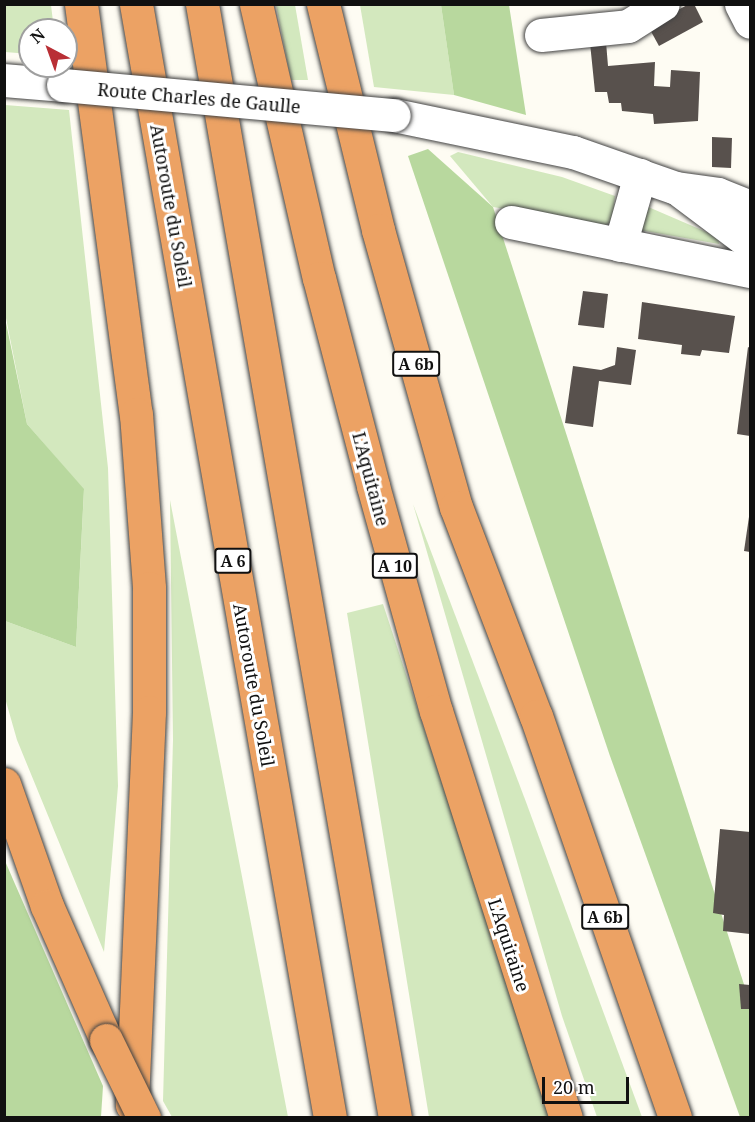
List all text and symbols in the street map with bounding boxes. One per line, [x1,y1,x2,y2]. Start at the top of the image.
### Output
north arrow [18,18,78,78]
text: N [26,23,49,48]
street label: Route Charles de Gaulle [96,78,302,118]
street label: Autoroute du Soleil [146,123,196,289]
road number: A 6b [392,351,440,377]
street label: L'Aquitaine [348,430,394,528]
road number: A 6 [214,548,252,574]
road number: A 10 [371,553,419,579]
street label: Autoroute du Soleil [229,602,279,768]
street label: L'Aquitaine [484,896,534,994]
road number: A 6b [581,904,629,930]
scale bar [545,1065,632,1103]
text: 20 m [553,1075,595,1099]

